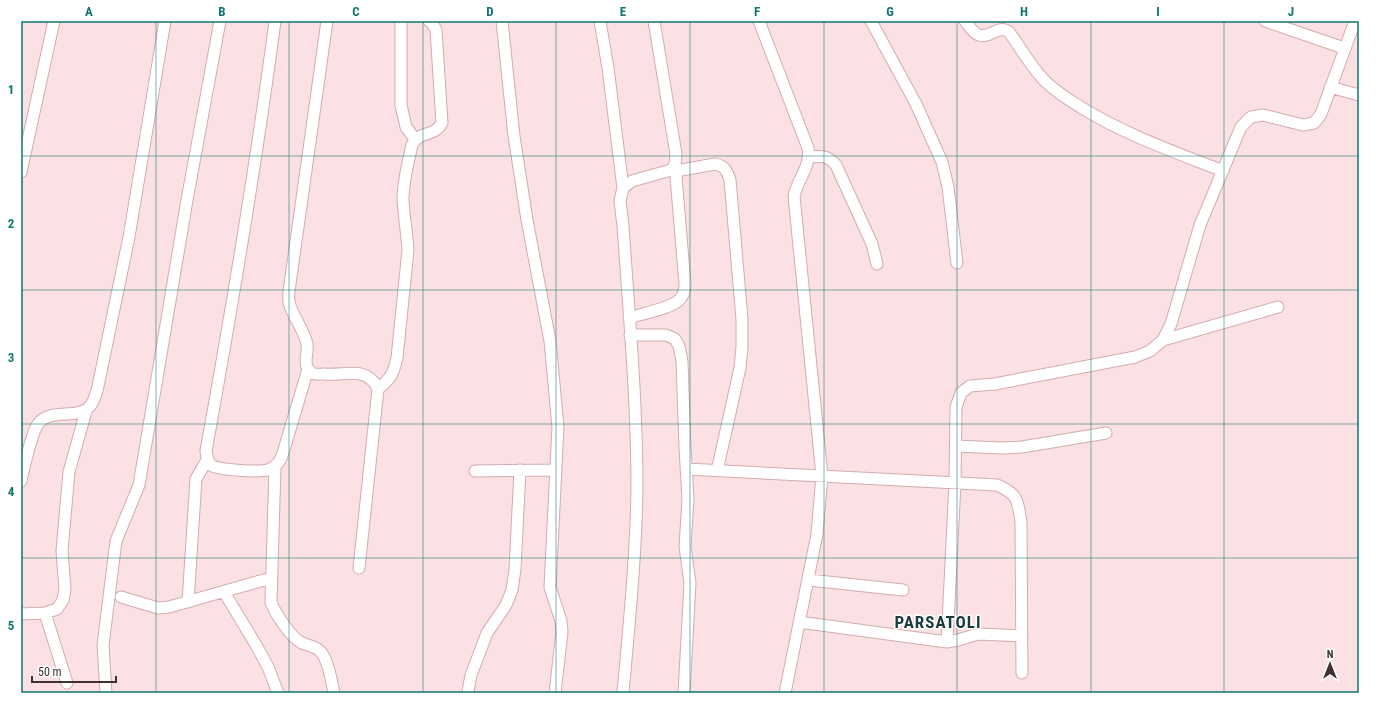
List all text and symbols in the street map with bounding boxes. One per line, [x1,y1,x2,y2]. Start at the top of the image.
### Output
text: A [85,4,93,19]
text: B [218,4,226,19]
text: C [352,4,360,19]
text: D [486,4,494,19]
text: E [620,4,627,19]
text: F [754,4,760,19]
text: G [886,4,894,19]
text: H [1020,4,1028,19]
text: I [1156,4,1160,19]
text: J [1288,4,1294,19]
text: 1 [8,82,14,97]
text: 2 [8,216,15,231]
text: 3 [8,350,14,365]
text: 4 [8,484,15,499]
district label: PARSATOLI [894,612,982,632]
text: 5 [8,618,15,633]
north arrow [1310,644,1350,684]
text: N [1327,648,1334,661]
scale bar [32,658,116,684]
text: 50 m [38,665,62,679]

